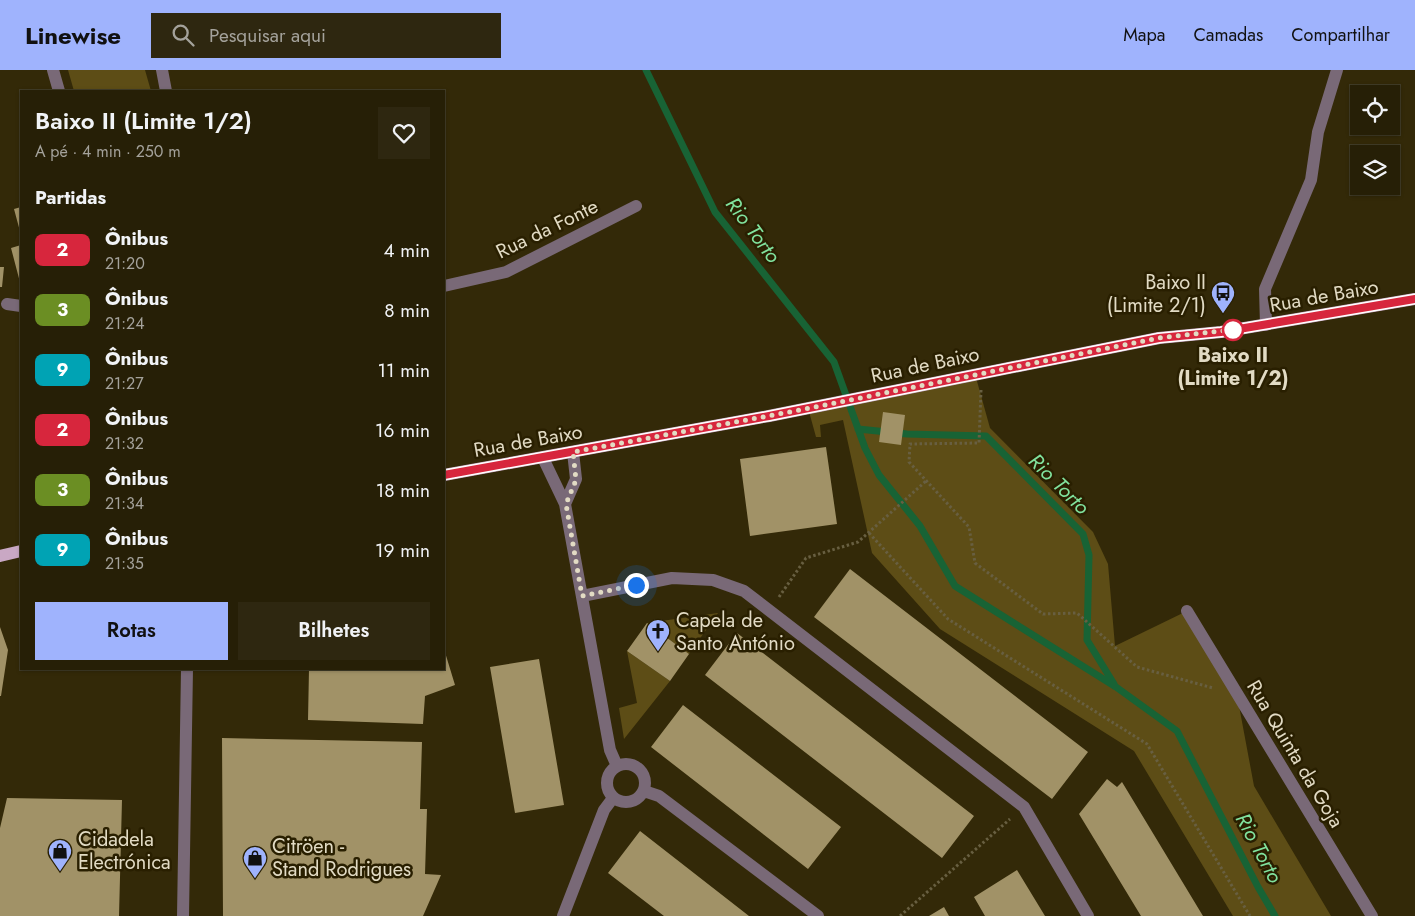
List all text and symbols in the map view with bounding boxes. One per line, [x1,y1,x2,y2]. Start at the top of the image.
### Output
search box [151,13,501,58]
text: Linewise [25,18,121,53]
icon: search [169,21,197,49]
text: Pesquisar aqui [209,22,326,49]
text: Mapa [1123,22,1165,48]
text: Camadas [1193,22,1263,48]
text: Compartilhar [1291,22,1390,48]
map controls [1350,85,1400,195]
button: locate [1350,85,1400,135]
text: Baixo II (Limite 1/2) [35,103,252,138]
button: heart [378,107,430,159]
text: A pé · 4 min · 250 m [35,140,181,163]
button: layers [1350,145,1400,195]
text: Partidas [35,184,106,211]
water label: Rio Torto [718,191,788,269]
street label: Rua da Fonte [491,192,603,266]
text: Ônibus [105,225,168,252]
text: 2 [57,237,68,263]
text: 4 min [383,237,430,264]
text: 21:20 [105,252,145,275]
place label: Baixo II (Limite 2/1) [1107,268,1206,320]
street label: Rua de Baixo [1267,272,1381,320]
bus stop icon: Baixo II (Limite 2/1) [1210,280,1236,314]
text: Ônibus [105,285,168,312]
text: 3 [57,297,68,323]
text: 8 min [384,297,430,324]
text: 21:24 [105,312,145,335]
marker: Baixo II (Limite 1/2) [1222,319,1244,341]
street label: Rua de Baixo [868,339,982,391]
place label: Baixo II (Limite 1/2) [1178,341,1288,393]
text: Ônibus [105,345,168,372]
text: 9 [56,357,69,383]
text: 11 min [377,357,430,384]
text: 21:27 [105,372,144,395]
text: Ônibus [105,405,168,432]
text: 2 [57,417,68,443]
text: 16 min [375,417,430,444]
street label: Rua de Baixo [471,417,585,465]
text: 21:32 [105,432,144,455]
water label: Rio Torto [1022,447,1096,521]
text: Ônibus [105,465,168,492]
text: 3 [57,477,68,503]
text: 18 min [376,477,430,504]
text: 21:34 [105,492,144,515]
text: Ônibus [105,525,168,552]
text: 9 [56,537,69,563]
text: 19 min [375,537,430,564]
text: 21:35 [105,552,144,575]
your location [624,573,649,598]
button: Rotas [35,602,228,660]
button: Bilhetes [238,602,430,660]
place label: Capela de Santo António [676,606,795,658]
church icon: Capela de Santo António [645,618,671,652]
street label: Rua Quinta da Goja [1239,675,1351,833]
water label: Rio Torto [1228,808,1290,888]
place label: Cidadela Electrónica [78,825,171,877]
place label: Citröen - Stand Rodrigues [272,832,411,884]
shop icon: Cidadela Electrónica [47,838,73,872]
shop icon: Citröen - Stand Rodrigues [242,845,268,879]

